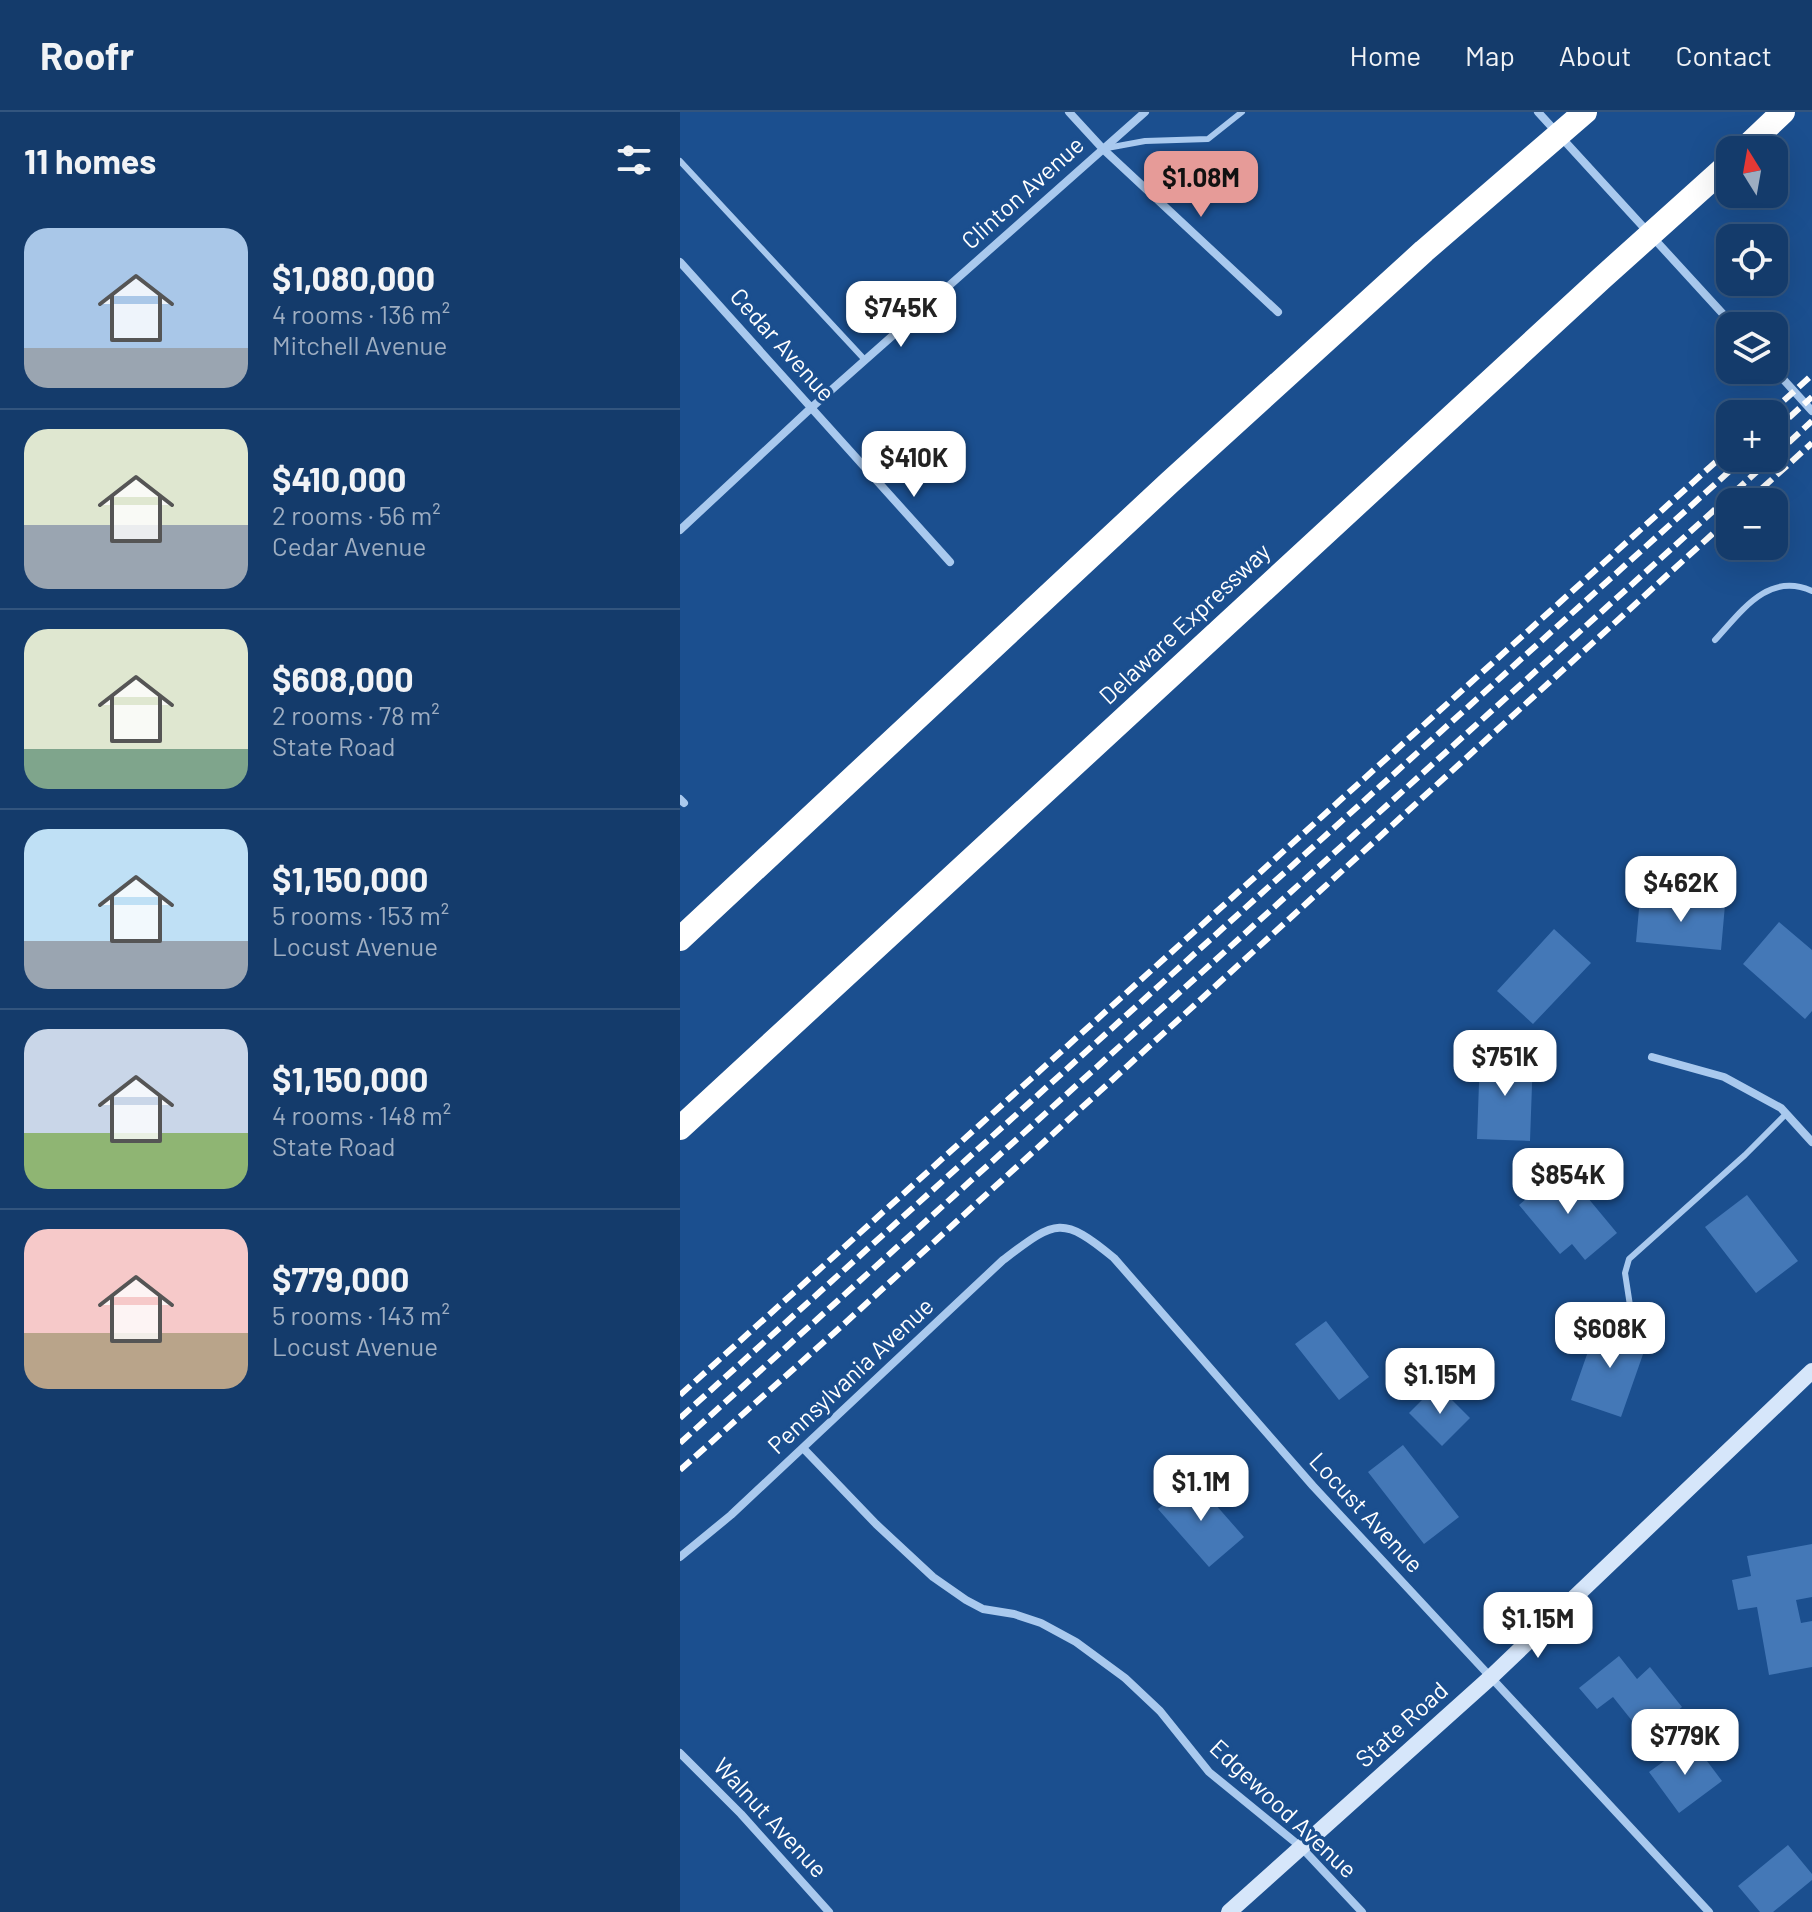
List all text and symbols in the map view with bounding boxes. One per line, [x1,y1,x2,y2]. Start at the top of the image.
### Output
text: Roofr [40,32,134,78]
text: Home [1350,38,1421,72]
text: Map [1465,38,1515,72]
text: About [1559,38,1631,72]
text: Contact [1675,38,1772,72]
street label: Clinton Avenue [955,129,1089,254]
north arrow [1716,136,1788,208]
map controls [1716,136,1788,560]
icon: filters [612,138,656,182]
text: 11 homes [24,140,156,181]
pin: $1.08M [1136,151,1266,219]
text: $1.08M [1162,161,1240,192]
button: locate [1716,224,1788,296]
text: $1,080,000 [272,257,435,298]
icon: home [88,260,184,356]
street label: Cedar Avenue [725,281,842,407]
pin: $745K [845,281,957,349]
text: $745K [864,291,938,322]
text: 4 rooms · 136 m² [272,298,450,329]
button: layers [1716,312,1788,384]
text: Mitchell Avenue [272,329,447,360]
button: + [1716,400,1788,472]
pin: $410K [858,431,970,499]
text: $410K [880,441,948,472]
text: $410,000 [272,458,406,499]
icon: home [88,461,184,557]
button: − [1716,488,1788,560]
text: 2 rooms · 56 m² [272,499,441,530]
text: Cedar Avenue [272,530,426,561]
street label: Delaware Expressway [1092,536,1276,710]
text: $608,000 [272,658,414,699]
icon: home [88,661,184,757]
text: 2 rooms · 78 m² [272,699,440,730]
text: State Road [272,730,395,761]
pin: $462K [1625,856,1737,924]
text: $1,150,000 [272,858,429,899]
icon: home [88,861,184,957]
text: $462K [1643,866,1719,897]
text: 5 rooms · 153 m² [272,899,449,930]
text: Locust Avenue [272,930,438,961]
pin: $751K [1449,1030,1561,1098]
text: $751K [1472,1040,1538,1071]
text: $1,150,000 [272,1058,429,1099]
icon: home [88,1061,184,1157]
text: 4 rooms · 148 m² [272,1099,451,1130]
text: State Road [272,1130,395,1161]
pin: $854K [1512,1148,1624,1216]
text: $854K [1531,1158,1605,1189]
text: $779,000 [272,1258,410,1299]
icon: home [88,1261,184,1357]
street label: Pennsylvania Avenue [761,1291,939,1459]
text: 5 rooms · 143 m² [272,1299,450,1330]
pin: $608K [1554,1302,1666,1370]
text: $608K [1573,1312,1647,1343]
text: Locust Avenue [272,1330,438,1361]
pin: $1.15M [1375,1348,1505,1416]
text: $1.15M [1404,1358,1476,1389]
street label: Locust Avenue [1304,1446,1430,1578]
pin: $1.1M [1145,1455,1257,1523]
text: $1.1M [1172,1465,1230,1496]
pin: $1.15M [1473,1592,1603,1660]
text: $1.15M [1502,1602,1574,1633]
street label: State Road [1349,1675,1453,1773]
pin: $779K [1629,1709,1741,1777]
text: $779K [1650,1719,1720,1750]
street label: Edgewood Avenue [1205,1732,1363,1883]
street label: Walnut Avenue [708,1751,834,1883]

